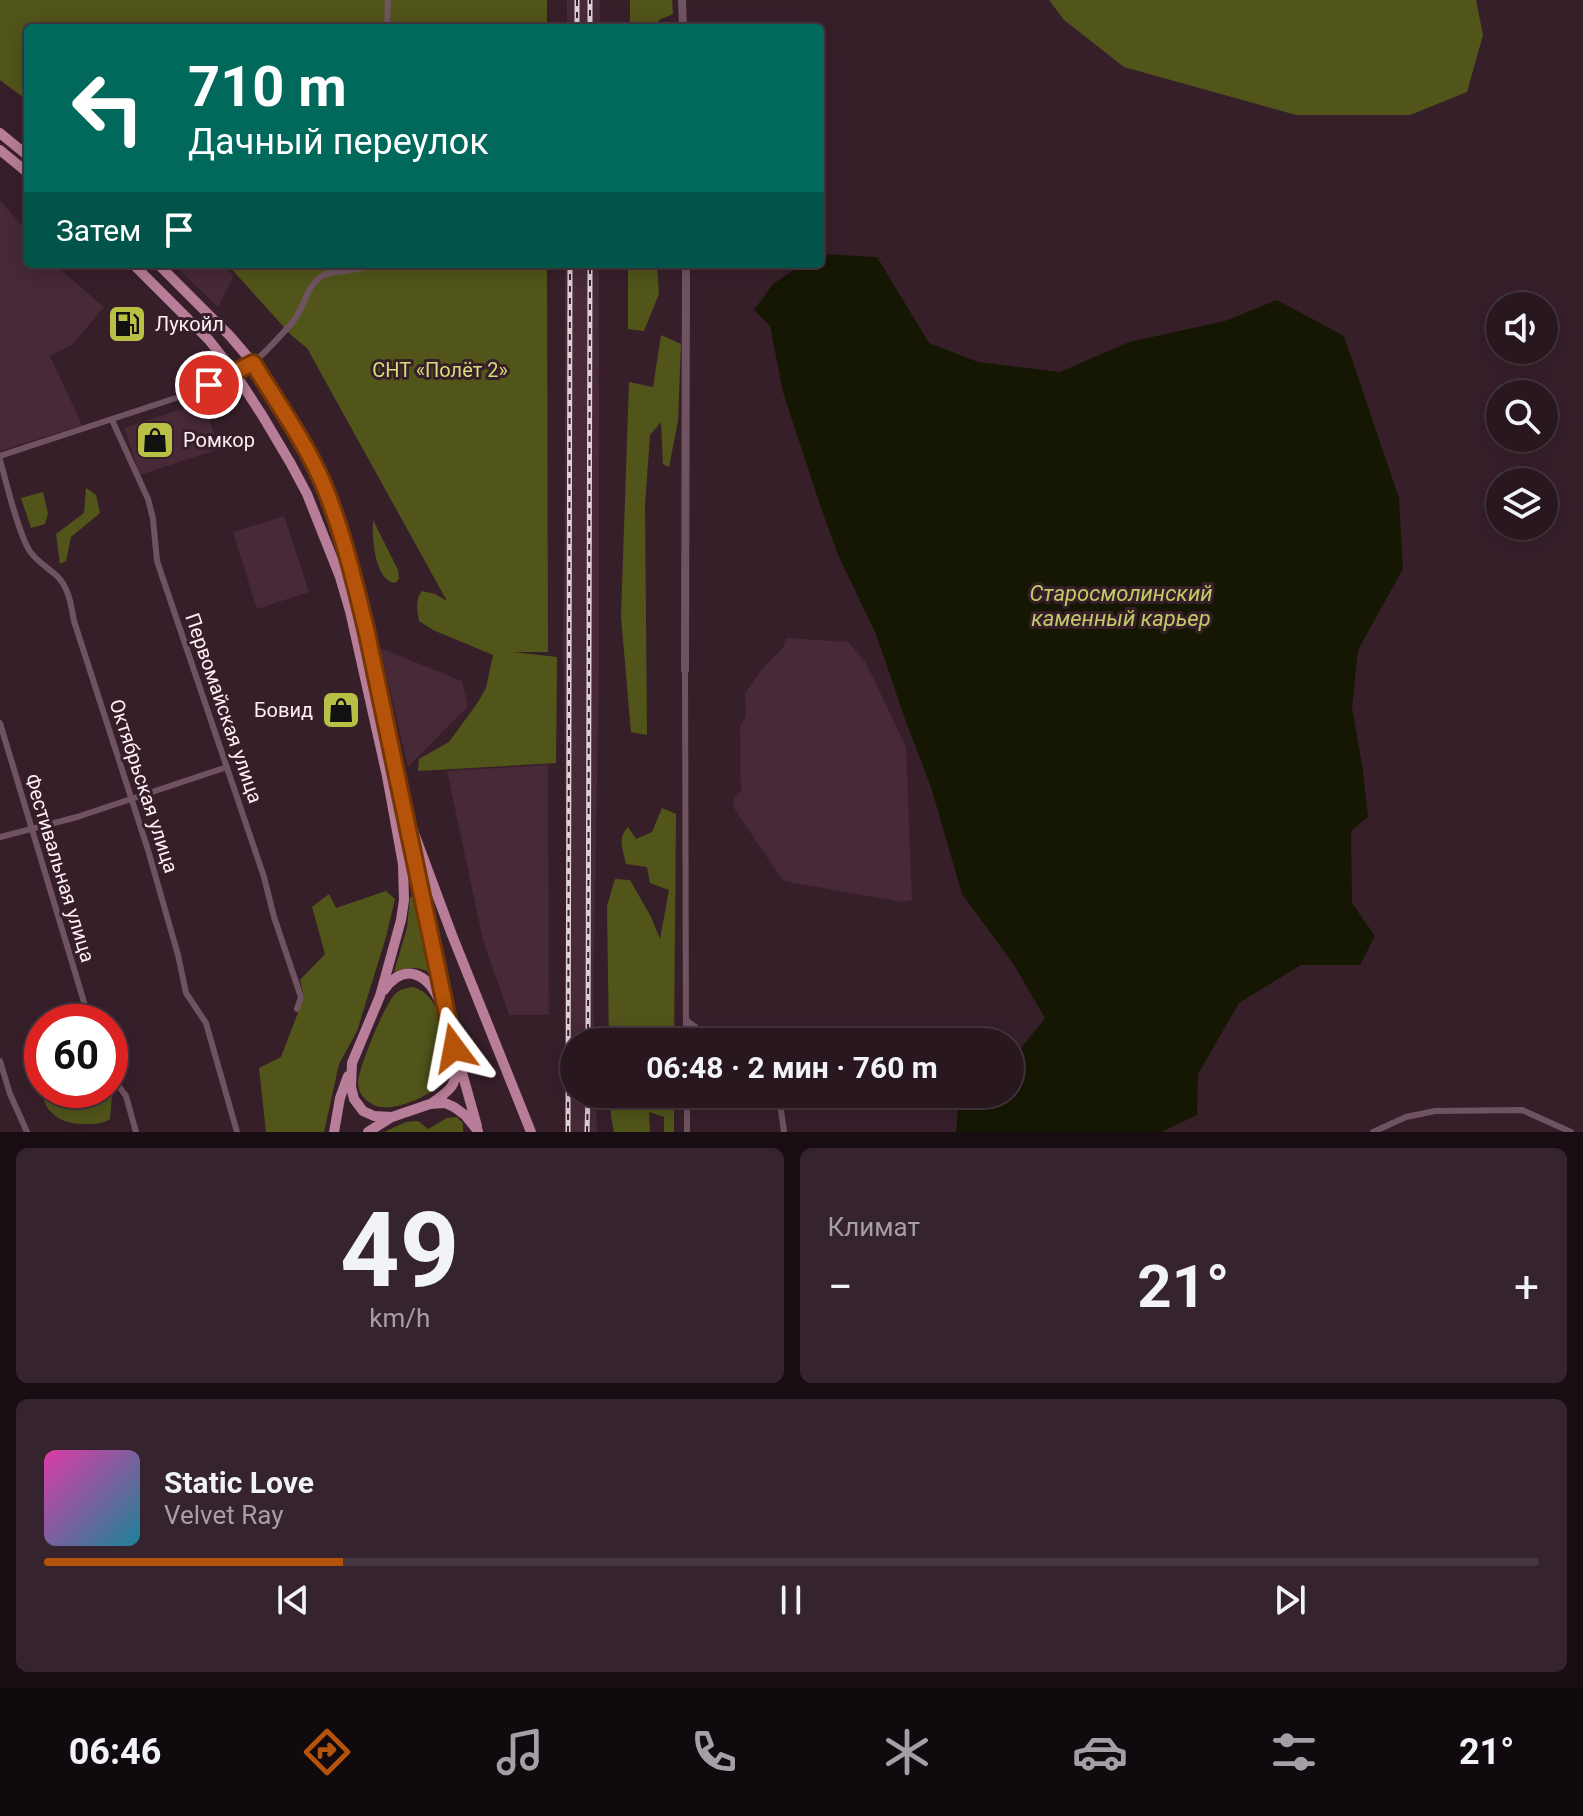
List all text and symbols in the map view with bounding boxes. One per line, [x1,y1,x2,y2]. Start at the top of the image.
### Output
text: 710 m [188,54,347,120]
icon: left [56,56,160,160]
text: Дачный переулок [188,121,489,163]
icon: arrive [157,208,201,252]
text: Затем [56,213,141,248]
map controls [1486,292,1558,540]
button: sound [1486,292,1558,364]
fuel station icon: Лукойл [106,303,148,345]
place label: Лукойл [155,312,224,336]
pin [175,351,243,419]
park label: СНТ «Полёт 2» [372,358,508,382]
icon: arrive [187,363,231,407]
button: search [1486,380,1558,452]
shop icon: Ромкор [134,419,176,461]
place label: Ромкор [183,428,255,452]
button: layers [1486,468,1558,540]
water label: Старосмолинский каменный карьер [1029,581,1213,631]
street label: Первомайская улица [180,610,268,806]
shop icon: Бовид [320,689,362,731]
street label: Октябрьская улица [105,696,183,876]
place label: Бовид [254,698,313,722]
street label: Фестивальная улица [20,771,100,965]
speed limit sign: 60 [24,1004,128,1108]
position arrow [412,1006,496,1090]
text: 06:48 · 2 мин · 760 m [646,1050,938,1085]
text: 49 [340,1190,459,1311]
text: Климат [828,1212,920,1242]
text: 21° [1137,1251,1229,1322]
text: − [828,1261,853,1313]
text: + [1514,1261,1539,1313]
text: km/h [369,1303,430,1333]
text: Static Love [164,1465,314,1500]
text: Velvet Ray [164,1500,284,1530]
icon: previous [271,1578,315,1622]
icon: pause [769,1578,813,1622]
icon: next [1268,1578,1312,1622]
icon: directions [299,1724,355,1780]
icon: music [492,1724,548,1780]
icon: phone [686,1724,742,1780]
icon: climate [879,1724,935,1780]
icon: car [1072,1724,1128,1780]
icon: filters [1266,1724,1322,1780]
text: 06:46 [69,1731,161,1773]
text: 21° [1459,1731,1514,1773]

